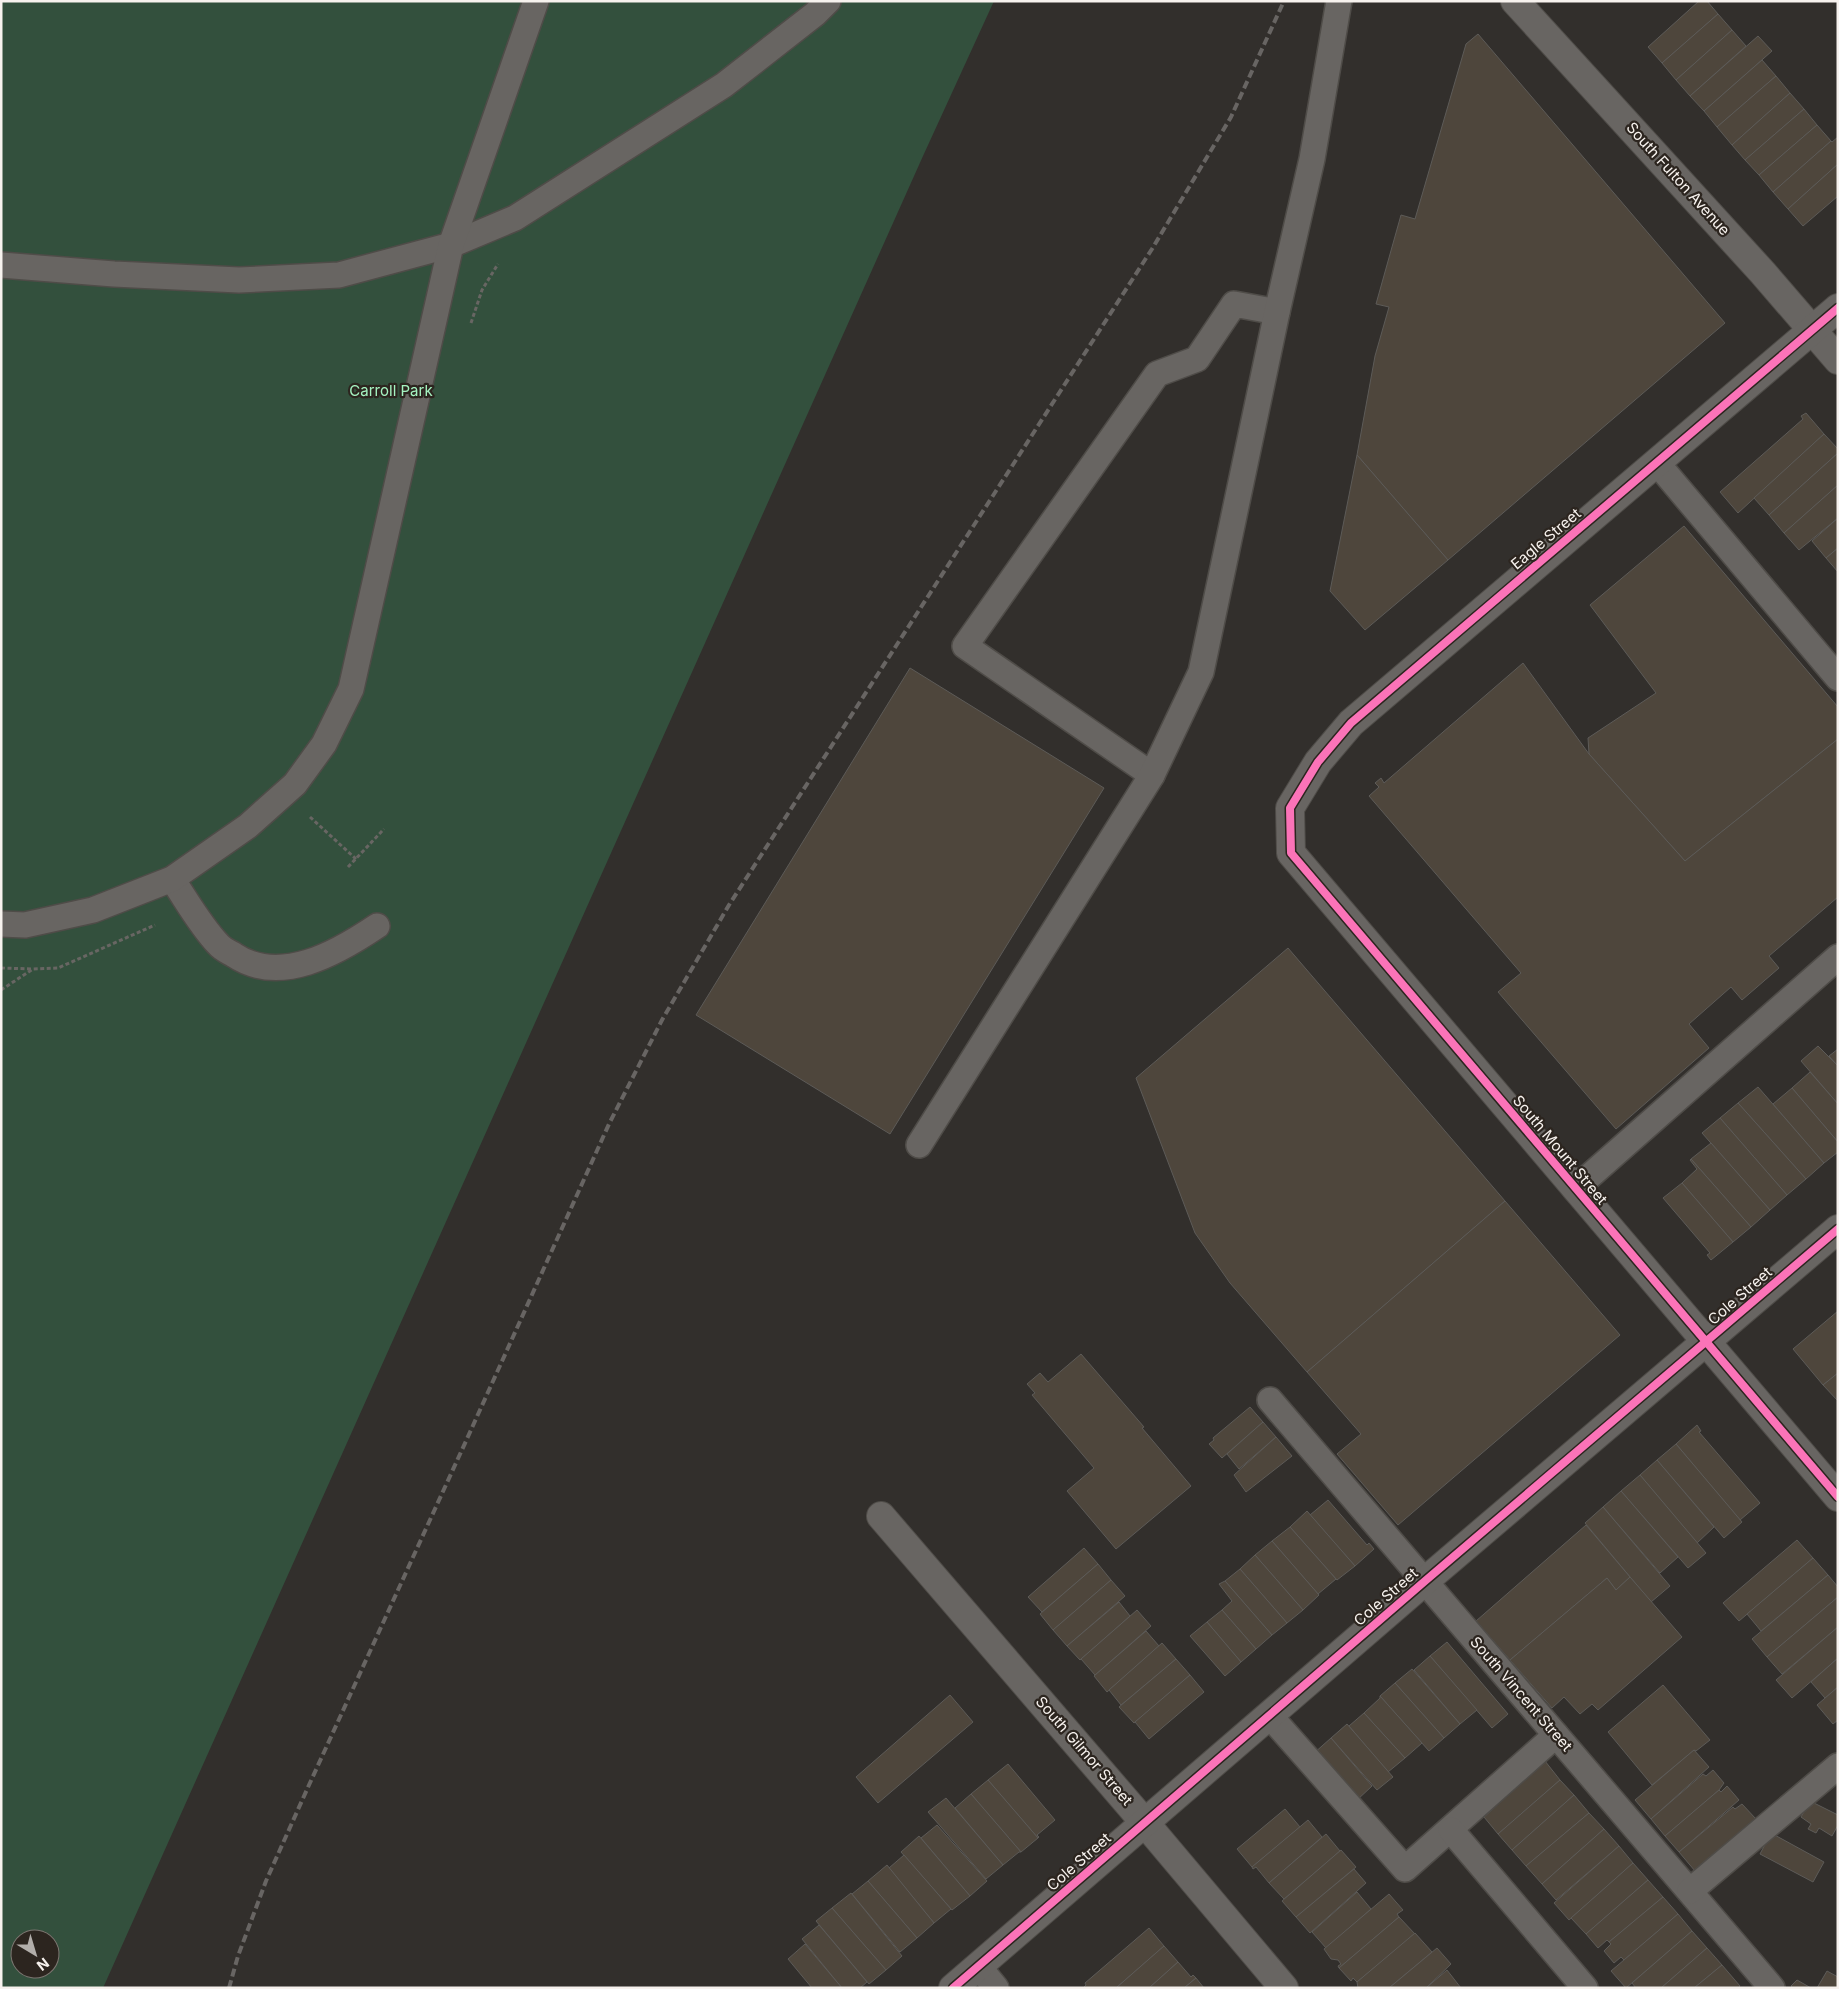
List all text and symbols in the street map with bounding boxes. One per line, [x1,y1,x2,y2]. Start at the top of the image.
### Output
street label: South Fulton Avenue [1622,118,1734,239]
park label: Carroll Park [349,381,433,400]
street label: Eagle Street [1507,504,1585,573]
street label: South Mount Street [1509,1091,1612,1208]
street label: Cole Street [1704,1263,1776,1329]
street label: Cole Street [1350,1564,1422,1630]
street label: South Vincent Street [1466,1632,1576,1755]
street label: South Gilmor Street [1032,1692,1137,1809]
street label: Cole Street [1043,1829,1115,1895]
north arrow [10,1929,60,1979]
text: N [34,1955,53,1975]

